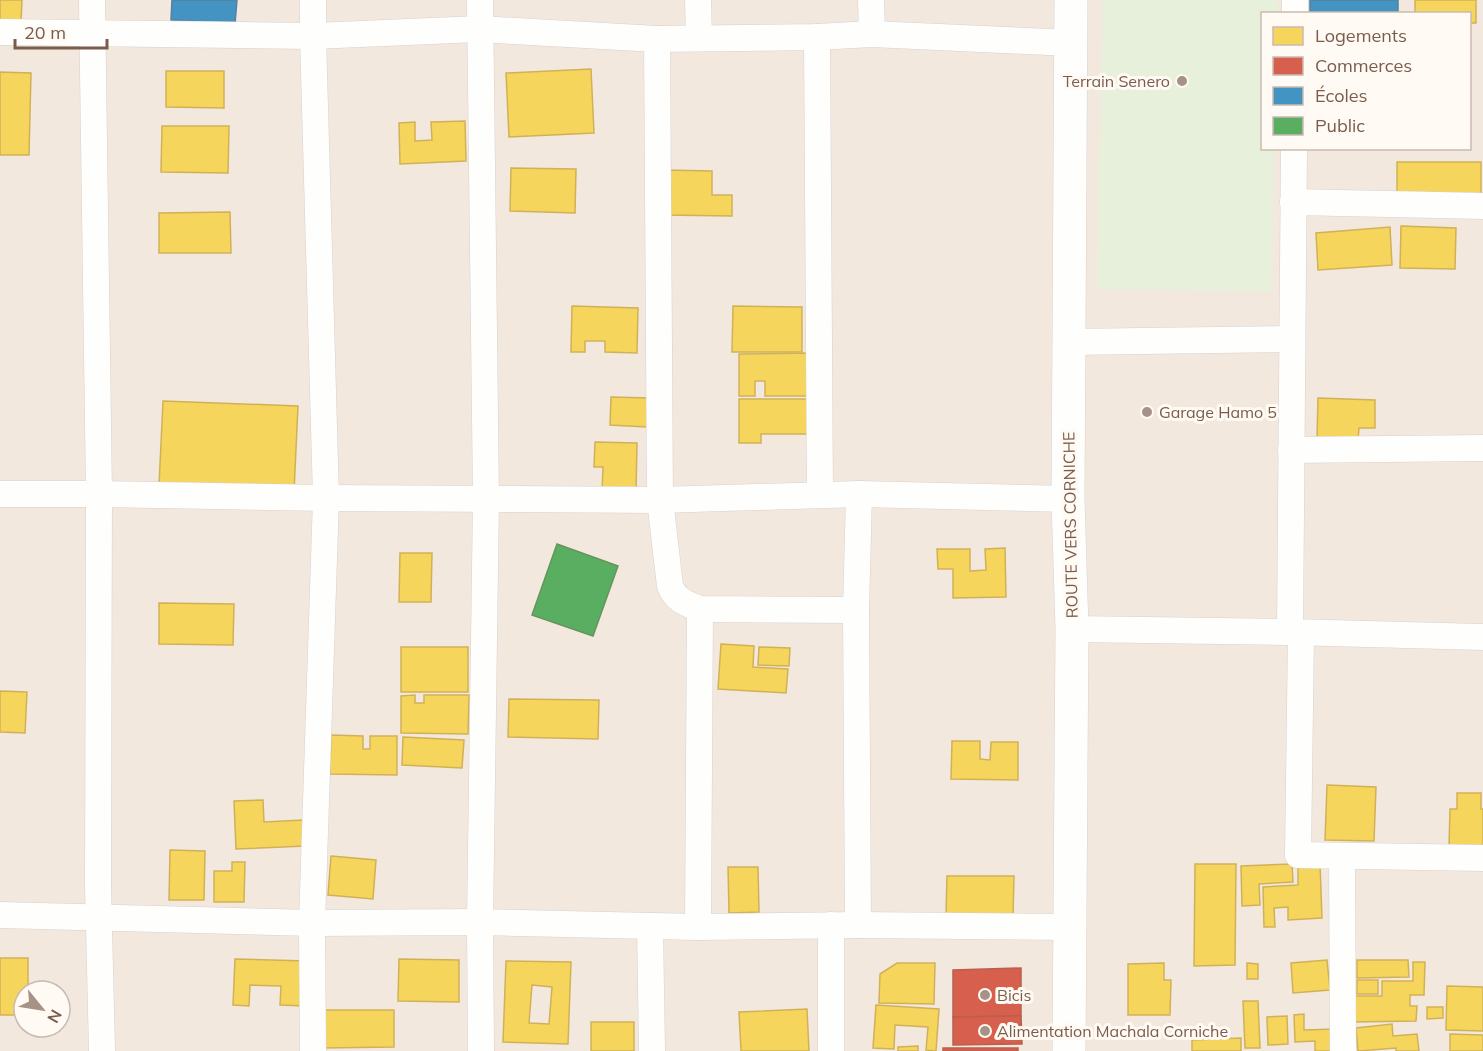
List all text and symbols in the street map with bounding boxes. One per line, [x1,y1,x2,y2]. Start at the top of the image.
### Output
scale bar [15,12,106,50]
legend [1261,12,1471,150]
text: 20 m [24,21,66,44]
text: Logements [1315,24,1407,47]
text: Commerces [1315,54,1412,77]
place label: Terrain Senero [1063,71,1170,91]
marker: Terrain Senero [1175,74,1189,88]
text: Écoles [1315,84,1368,107]
text: Public [1315,114,1365,137]
place label: Garage Hamo 5 [1159,402,1277,422]
marker: Garage Hamo 5 [1140,405,1154,419]
street label: ROUTE VERS CORNICHE [1058,431,1082,619]
north arrow [12,979,72,1039]
place label: Bicis [997,985,1031,1005]
marker: Bicis [978,988,992,1002]
text: N [43,1006,67,1027]
place label: Alimentation Machala Corniche [997,1021,1228,1041]
marker: Alimentation Machala Corniche [978,1024,992,1038]

